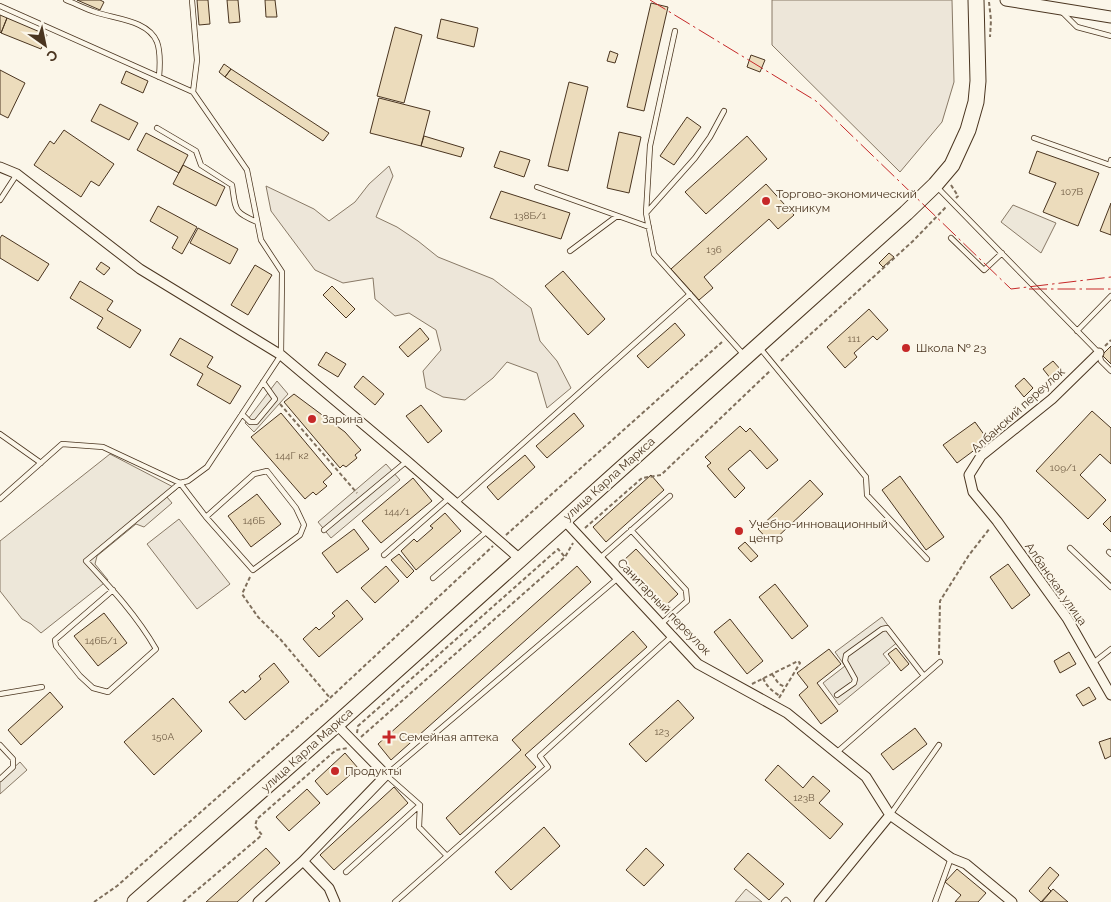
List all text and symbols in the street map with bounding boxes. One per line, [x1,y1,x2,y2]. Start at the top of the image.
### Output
north arrow [20,20,70,70]
text: С [43,47,60,65]
house number: 107В [1061,186,1084,197]
place label: Торгово-экономический техникум [776,187,917,215]
marker: Торгово-экономический техникум [760,195,772,207]
house number: 138Б/1 [514,210,547,221]
house number: 136 [706,244,722,255]
house number: 111 [848,333,861,344]
place label: Школа № 23 [916,341,986,355]
marker: Школа № 23 [900,342,912,354]
street label: Албанский переулок [968,364,1068,456]
place label: Зарина [322,412,363,426]
marker: Зарина [306,413,318,425]
street label: улица Карла Маркса [560,434,658,524]
house number: 144Г к2 [275,450,309,461]
house number: 109/1 [1050,462,1077,473]
house number: 144/1 [384,506,410,517]
house number: 146Б [243,515,266,526]
place label: Учебно-инновационный центр [749,517,888,545]
marker: Учебно-инновационный центр [733,525,745,537]
street label: Албанская улица [1022,540,1090,628]
street label: Санитарный переулок [614,556,714,658]
house number: 146Б/1 [85,635,118,646]
street label: улица Карла Маркса [258,705,356,795]
house number: 123 [655,726,669,737]
place label: Семейная аптека [399,730,499,744]
house number: 150А [152,731,174,742]
marker: Семейная аптека [383,731,395,743]
place label: Продукты [345,764,402,778]
marker: Продукты [329,765,341,777]
house number: 123В [793,792,815,803]

